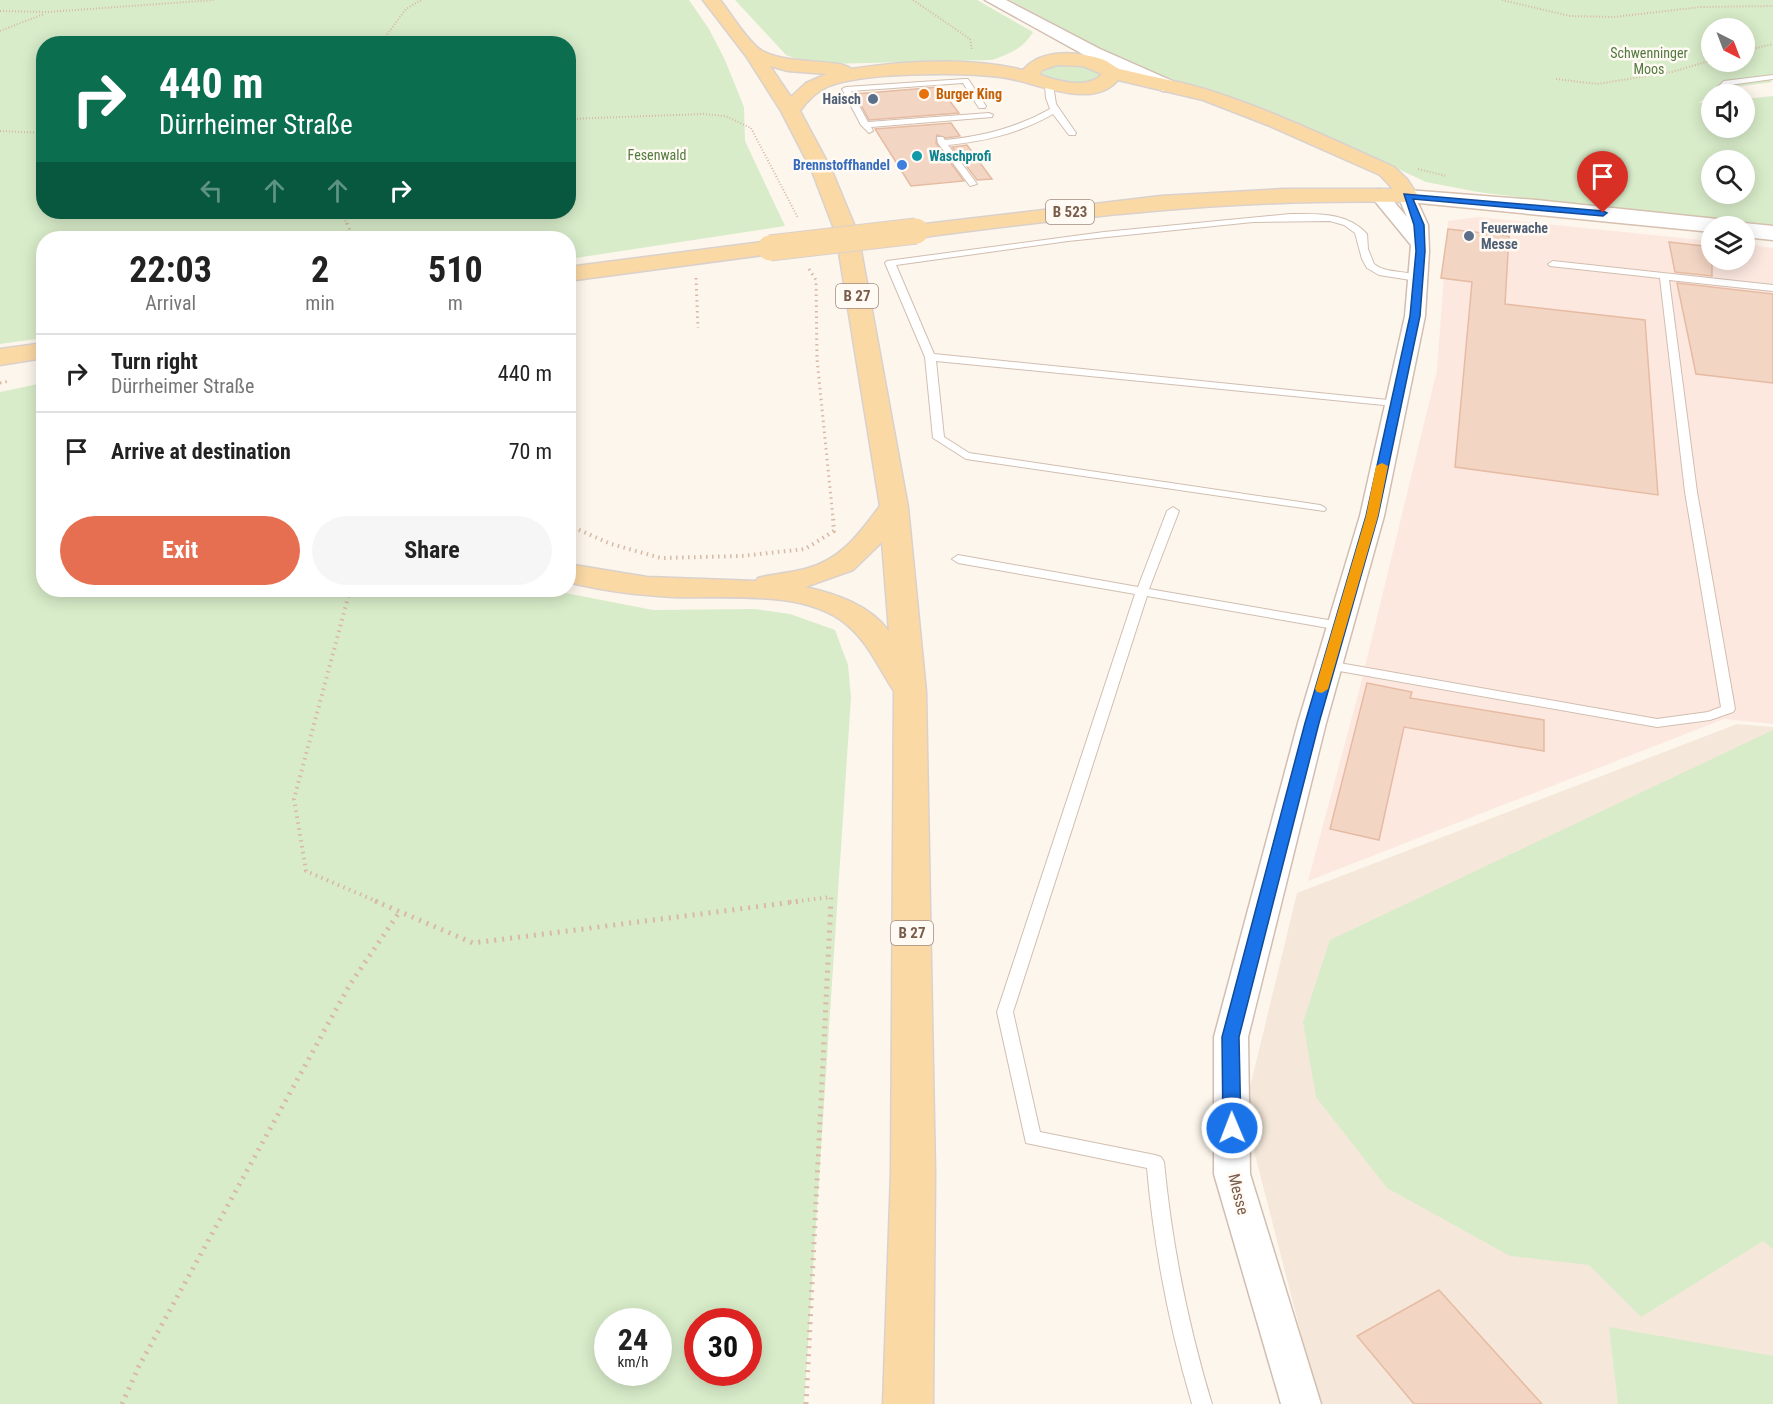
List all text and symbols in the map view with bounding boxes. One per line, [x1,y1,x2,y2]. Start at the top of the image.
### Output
north arrow [1701,18,1755,72]
map controls [1701,18,1755,270]
park label: Schwenninger Moos [1610,45,1688,77]
text: 440 m [159,59,264,108]
icon: right [60,60,138,138]
button: sound [1701,84,1755,138]
place label: Burger King [936,86,1002,102]
marker: Burger King [917,87,931,101]
place label: Haisch [823,91,861,107]
marker: Haisch [866,92,880,106]
text: Dürrheimer Straße [159,109,353,141]
park label: Fesenwald [628,147,686,163]
place label: Waschprofi [929,148,991,164]
marker: Waschprofi [910,149,924,163]
button: search [1701,150,1755,204]
pin [1577,151,1628,213]
place label: Brennstoffhandel [793,157,890,173]
marker: Brennstoffhandel [895,158,909,172]
icon: arrive [1586,160,1619,193]
icon: left [195,174,228,207]
icon: ahead [258,174,291,207]
icon: ahead [321,174,354,207]
icon: right [384,174,417,207]
road number: B 523 [1046,200,1094,224]
button: layers [1701,216,1755,270]
place label: Feuerwache Messe [1481,220,1548,252]
marker: Feuerwache Messe [1462,229,1476,243]
text: 22:03 [129,249,212,291]
text: 2 [311,249,329,291]
text: 510 [428,249,483,291]
road number: B 27 [836,284,878,308]
text: Arrival [145,291,196,315]
text: min [305,291,335,315]
text: m [448,291,463,315]
text: Turn right [111,349,198,374]
icon: right [60,357,93,390]
text: 440 m [498,361,552,386]
text: Dürrheimer Straße [111,374,254,398]
icon: arrive [60,435,93,468]
text: Arrive at destination [111,439,291,464]
text: 70 m [509,439,552,464]
button: Exit [60,516,300,585]
button: Share [312,516,552,585]
road number: B 27 [891,921,933,945]
position arrow [1200,1096,1264,1160]
street label: Messe [1224,1172,1253,1217]
speed limit sign: 30 [684,1308,762,1386]
text: 24 [618,1322,648,1357]
text: km/h [618,1353,648,1371]

